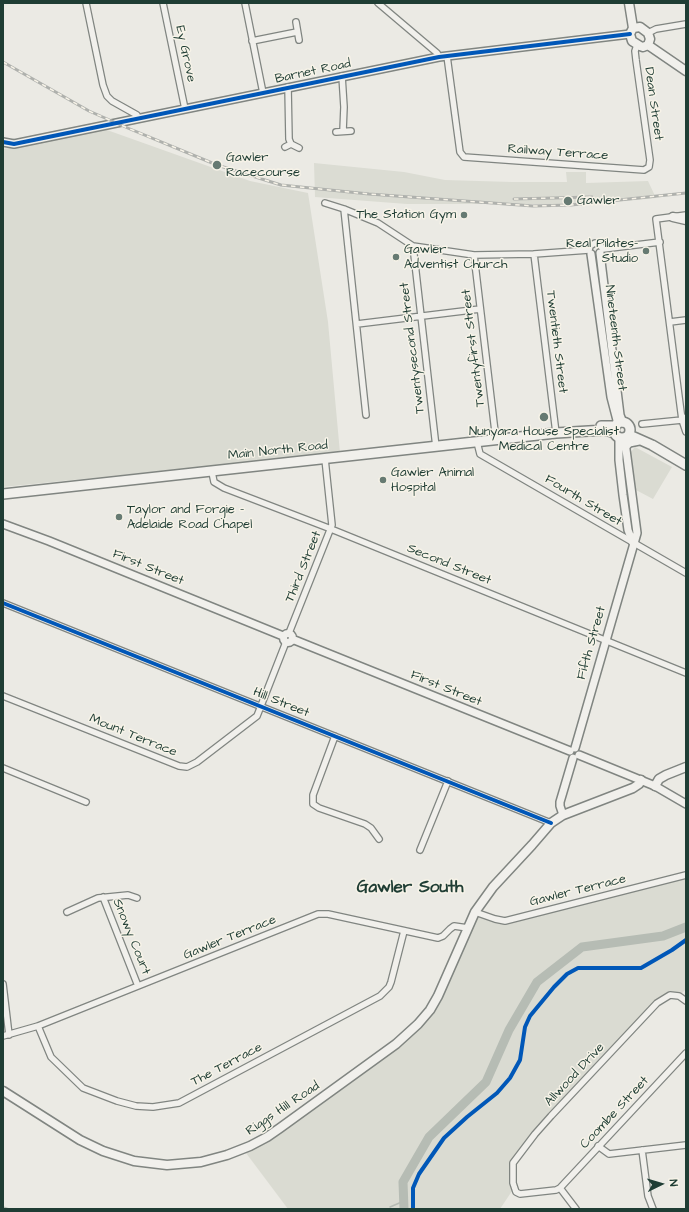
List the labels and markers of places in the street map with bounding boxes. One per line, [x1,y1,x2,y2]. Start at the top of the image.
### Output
place label: Gawler Racecourse [226,150,300,181]
marker: Gawler Racecourse [211,159,223,171]
place label: Gawler [577,193,619,209]
marker: Gawler [562,195,574,207]
place label: The Station Gym [357,207,456,223]
marker: The Station Gym [459,210,469,220]
place label: Real Pilates- Studio [566,236,638,267]
place label: Gawler Adventist Church [404,242,508,273]
marker: Real Pilates- Studio [641,246,651,256]
marker: Gawler Adventist Church [391,252,401,262]
marker: Nunyara House Specialist Medical Centre [538,411,550,423]
place label: Nunyara House Specialist Medical Centre [469,424,619,455]
place label: Gawler Animal Hospital [391,465,474,496]
marker: Gawler Animal Hospital [378,475,388,485]
place label: Taylor and Forgie - Adelaide Road Chapel [127,502,252,533]
marker: Taylor and Forgie - Adelaide Road Chapel [114,512,124,522]

